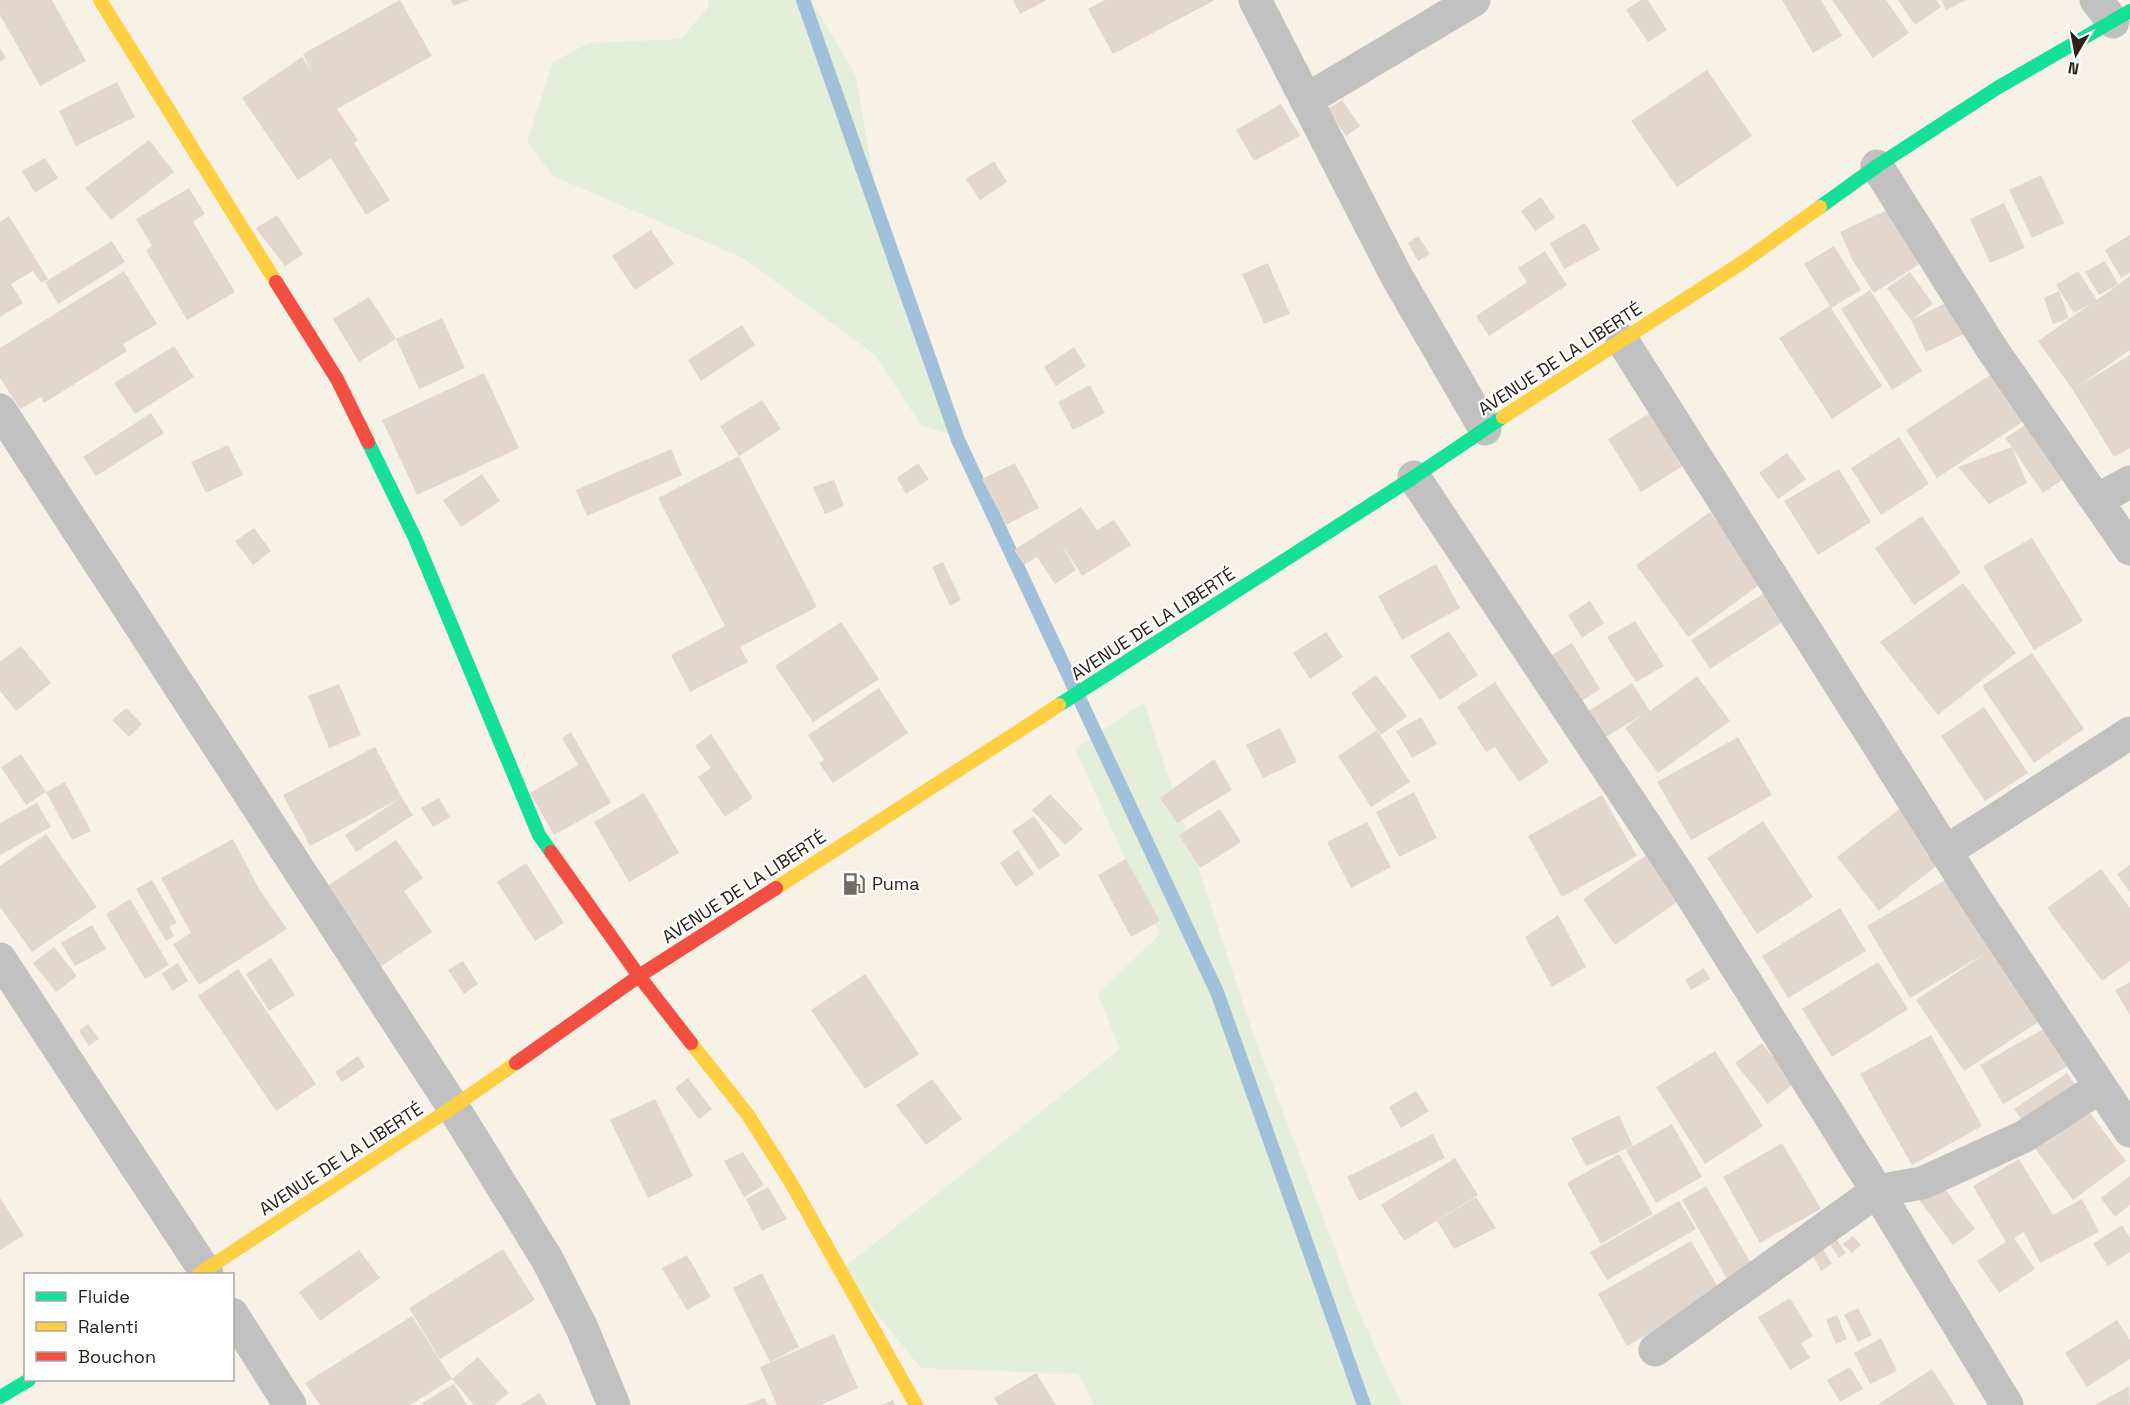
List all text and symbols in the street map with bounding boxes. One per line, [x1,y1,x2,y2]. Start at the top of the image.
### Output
north arrow [2046,24,2106,84]
text: N [2066,57,2081,80]
street label: AVENUE DE LA LIBERTÉ [1473,297,1646,420]
street label: AVENUE DE LA LIBERTÉ [1066,562,1239,685]
street label: AVENUE DE LA LIBERTÉ [657,825,830,948]
fuel station icon: Puma [841,871,867,897]
place label: Puma [872,872,920,895]
street label: AVENUE DE LA LIBERTÉ [254,1097,427,1220]
legend [24,1273,234,1381]
text: Fluide [78,1285,130,1308]
text: Ralenti [78,1315,138,1338]
text: Bouchon [78,1345,156,1368]

